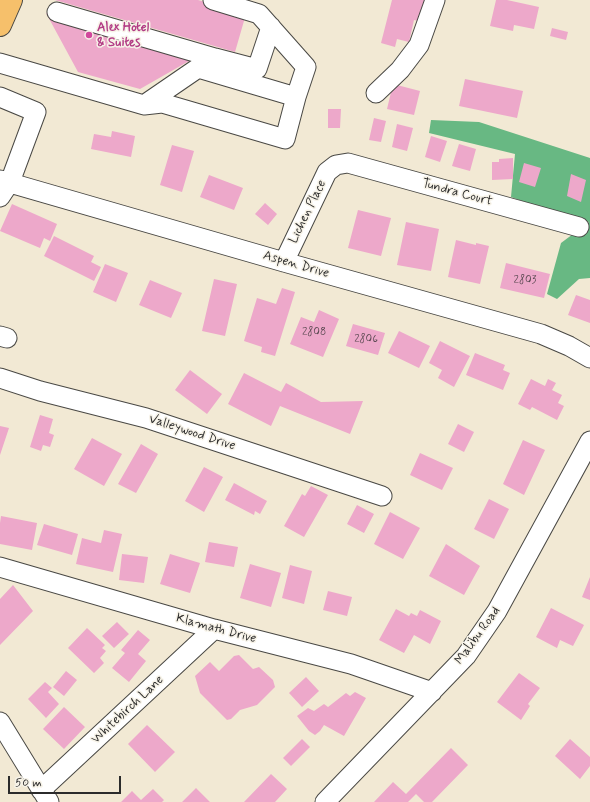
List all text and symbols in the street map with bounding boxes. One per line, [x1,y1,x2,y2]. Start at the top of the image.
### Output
place label: Alex Hotel & Suites [97,20,149,51]
marker: Alex Hotel & Suites [84,30,94,40]
street label: Tundra Court [420,176,494,210]
street label: Lichen Place [286,178,330,246]
street label: Aspen Drive [261,248,331,282]
house number: 2803 [513,274,537,288]
house number: 2808 [302,326,326,340]
house number: 2806 [354,333,378,347]
street label: Valleywood Drive [147,412,237,454]
street label: Malibu Road [452,604,504,668]
street label: Klamath Drive [174,611,258,647]
street label: Whitebirch Lane [89,673,167,747]
scale bar [10,768,123,794]
text: 50 m [15,775,42,791]

